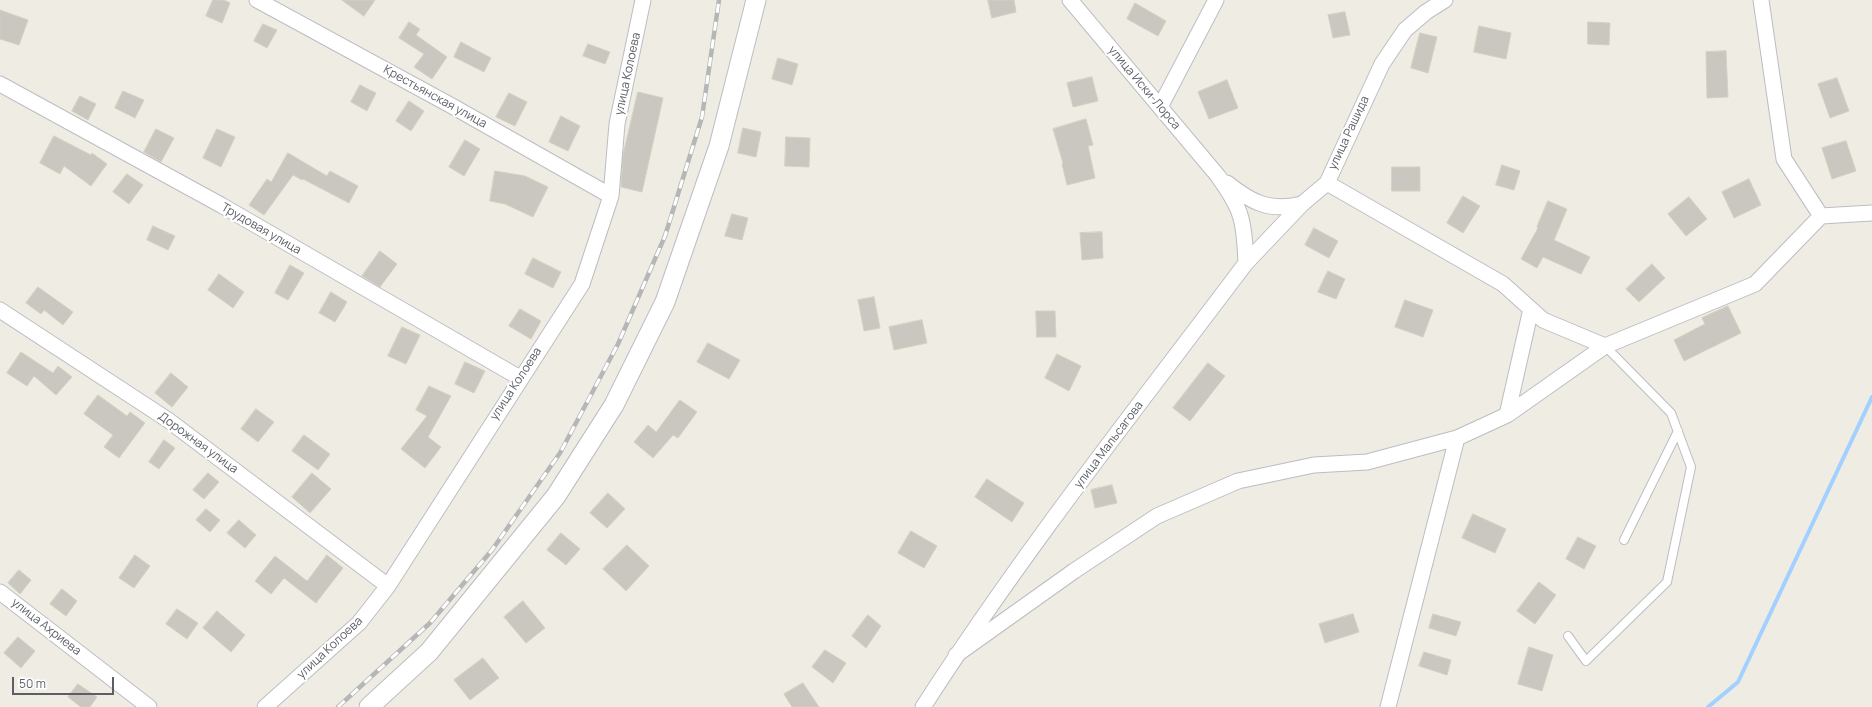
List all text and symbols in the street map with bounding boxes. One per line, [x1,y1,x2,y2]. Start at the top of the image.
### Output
street label: улица Колоева [612,31,644,117]
street label: улица Иски-Лорса [1105,43,1183,133]
street label: Крестьянская улица [381,63,489,131]
street label: улица Рашида [1326,94,1372,172]
street label: Трудовая улица [219,200,303,258]
street label: улица Колоева [487,345,545,423]
street label: улица Мальсагова [1072,399,1146,491]
street label: Дорожная улица [155,409,241,477]
street label: улица Ахриева [8,595,84,659]
street label: улица Колоева [294,614,366,682]
scale bar [14,669,116,695]
text: 50 m [19,675,46,692]

